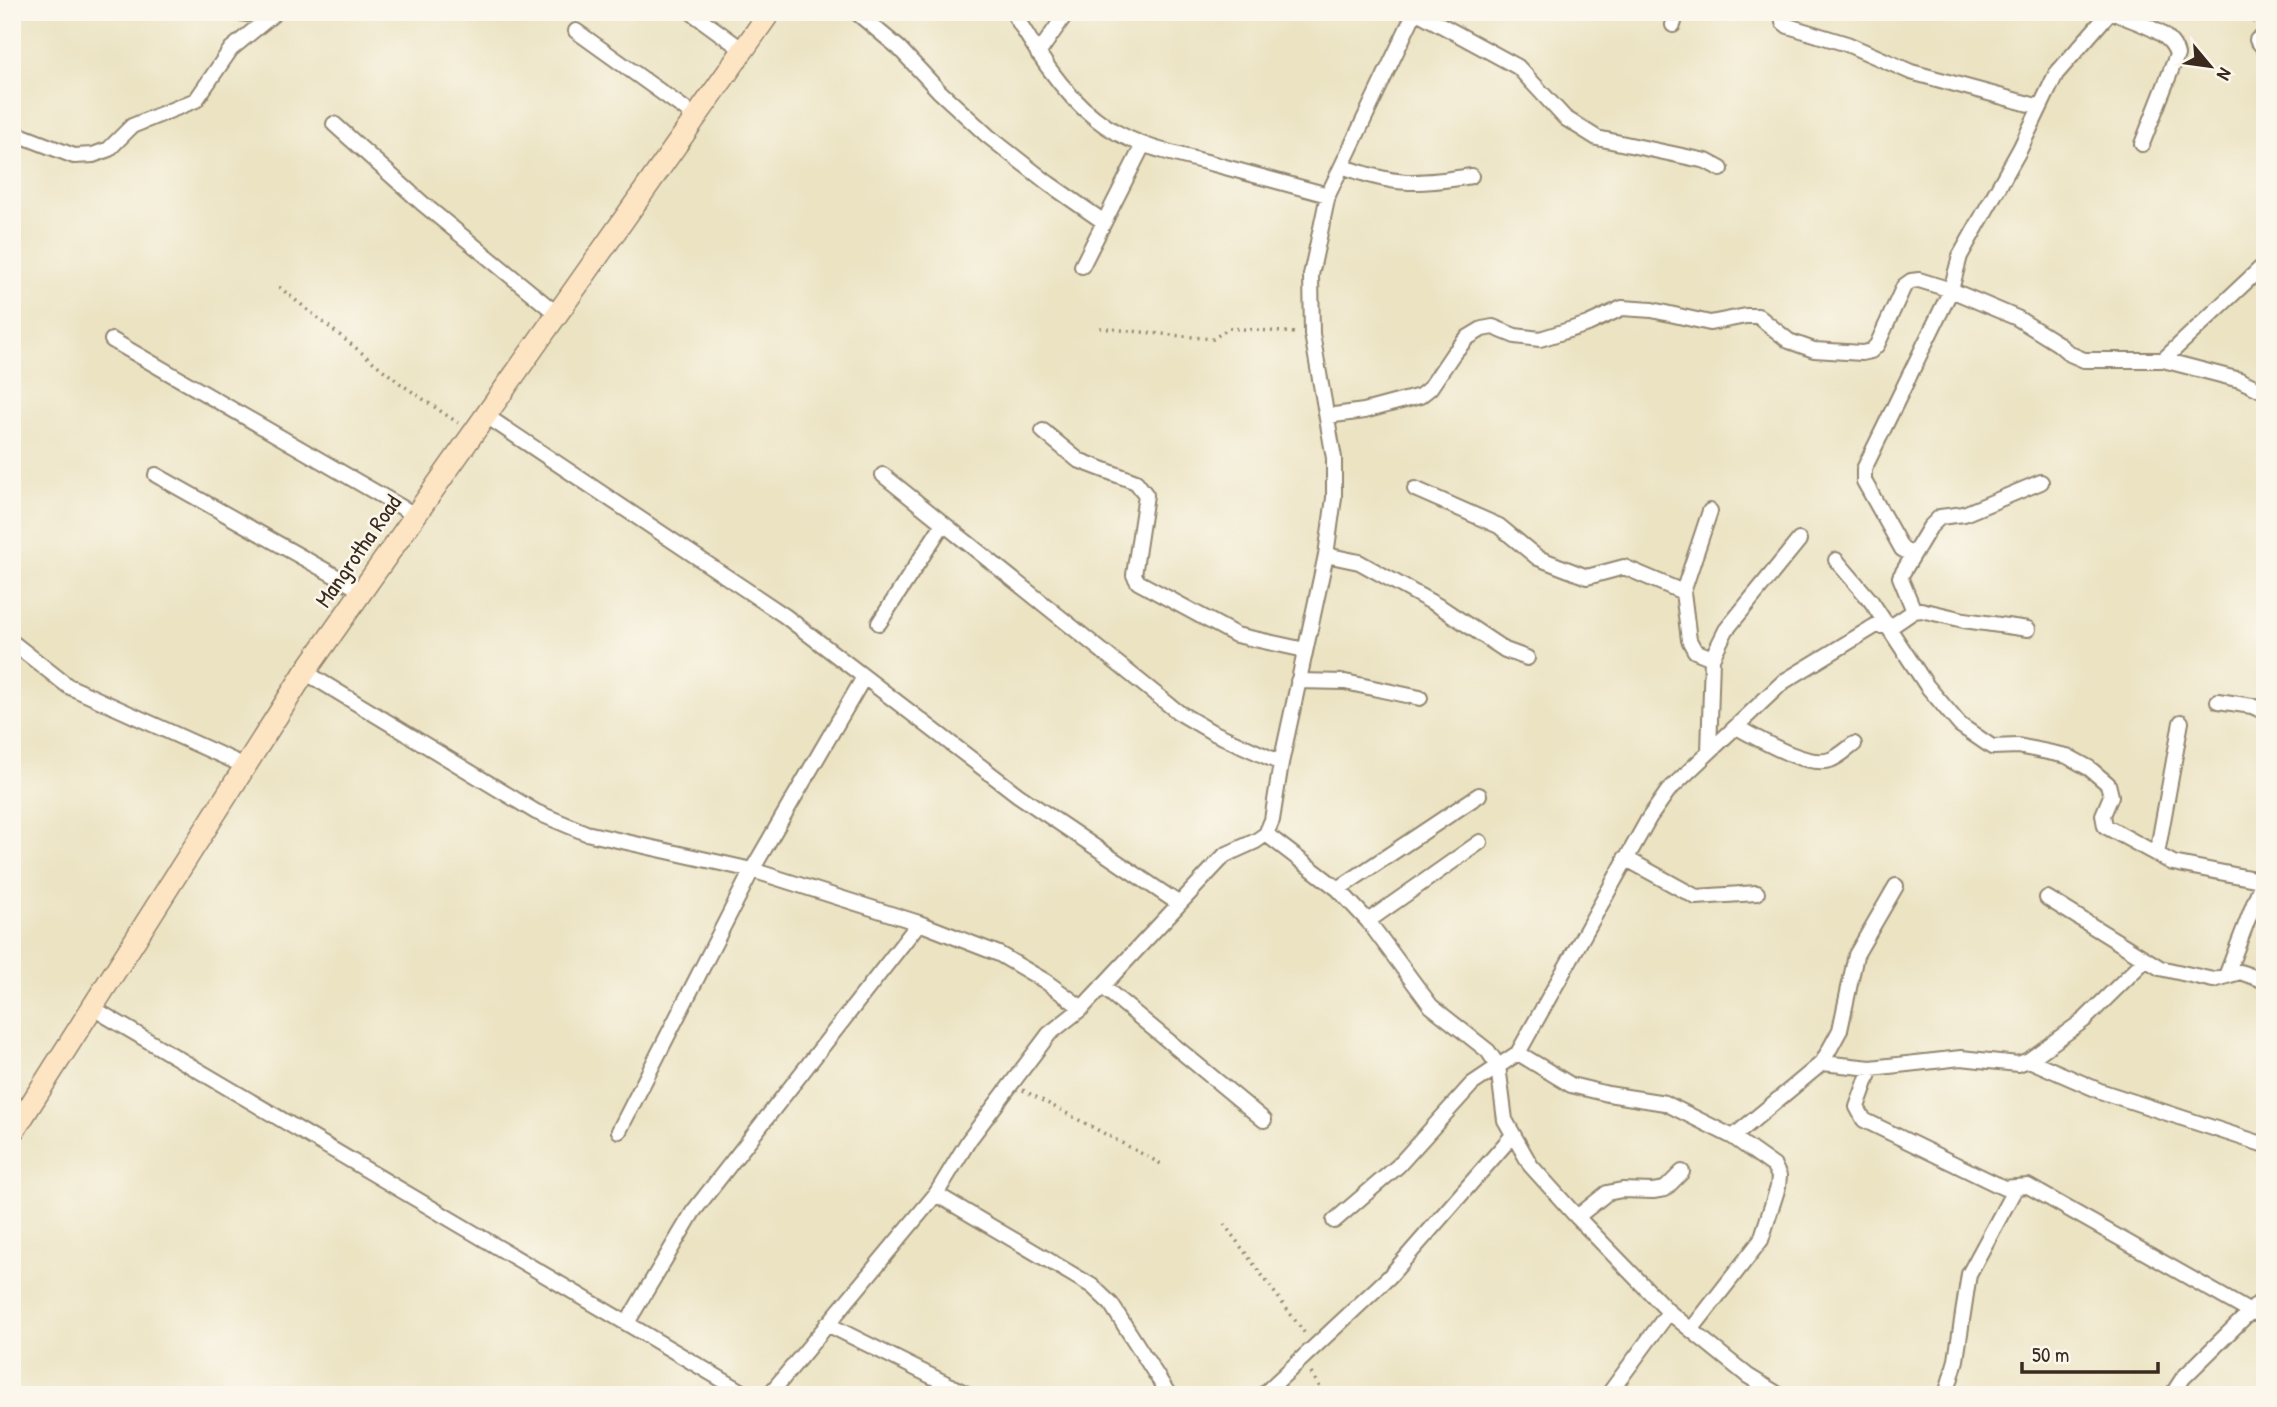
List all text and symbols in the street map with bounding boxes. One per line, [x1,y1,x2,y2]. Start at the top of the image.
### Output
north arrow [2176,32,2246,102]
text: N [2211,64,2239,85]
street label: Mangrotha Road [307,488,408,613]
scale bar [2022,1330,2158,1374]
text: 50 m [2032,1340,2069,1369]

